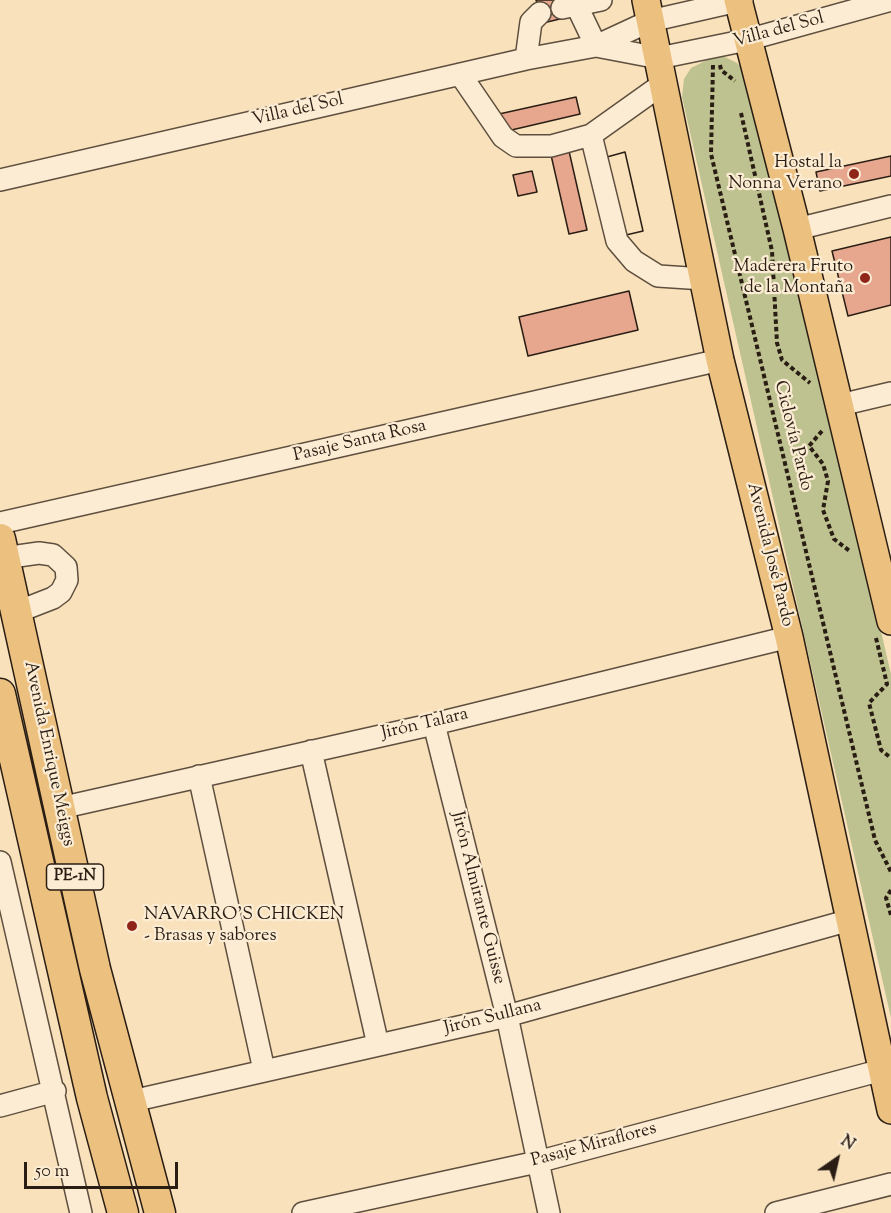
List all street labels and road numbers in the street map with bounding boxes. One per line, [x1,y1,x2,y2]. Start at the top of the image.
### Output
street label: Villa del Sol [731,8,827,54]
street label: Villa del Sol [250,90,346,132]
street label: Ciclovía Pardo [768,379,816,493]
street label: Pasaje Santa Rosa [291,416,429,468]
street label: Avenida José Pardo [741,481,797,629]
street label: Avenida Enrique Meiggs [18,659,78,849]
street label: Jirón Talara [379,704,471,746]
street label: Jirón Almirante Guisse [445,809,509,987]
road number: PE-1N [46,864,104,890]
street label: Jirón Sullana [442,995,544,1041]
street label: Pasaje Miraflores [529,1119,659,1173]

